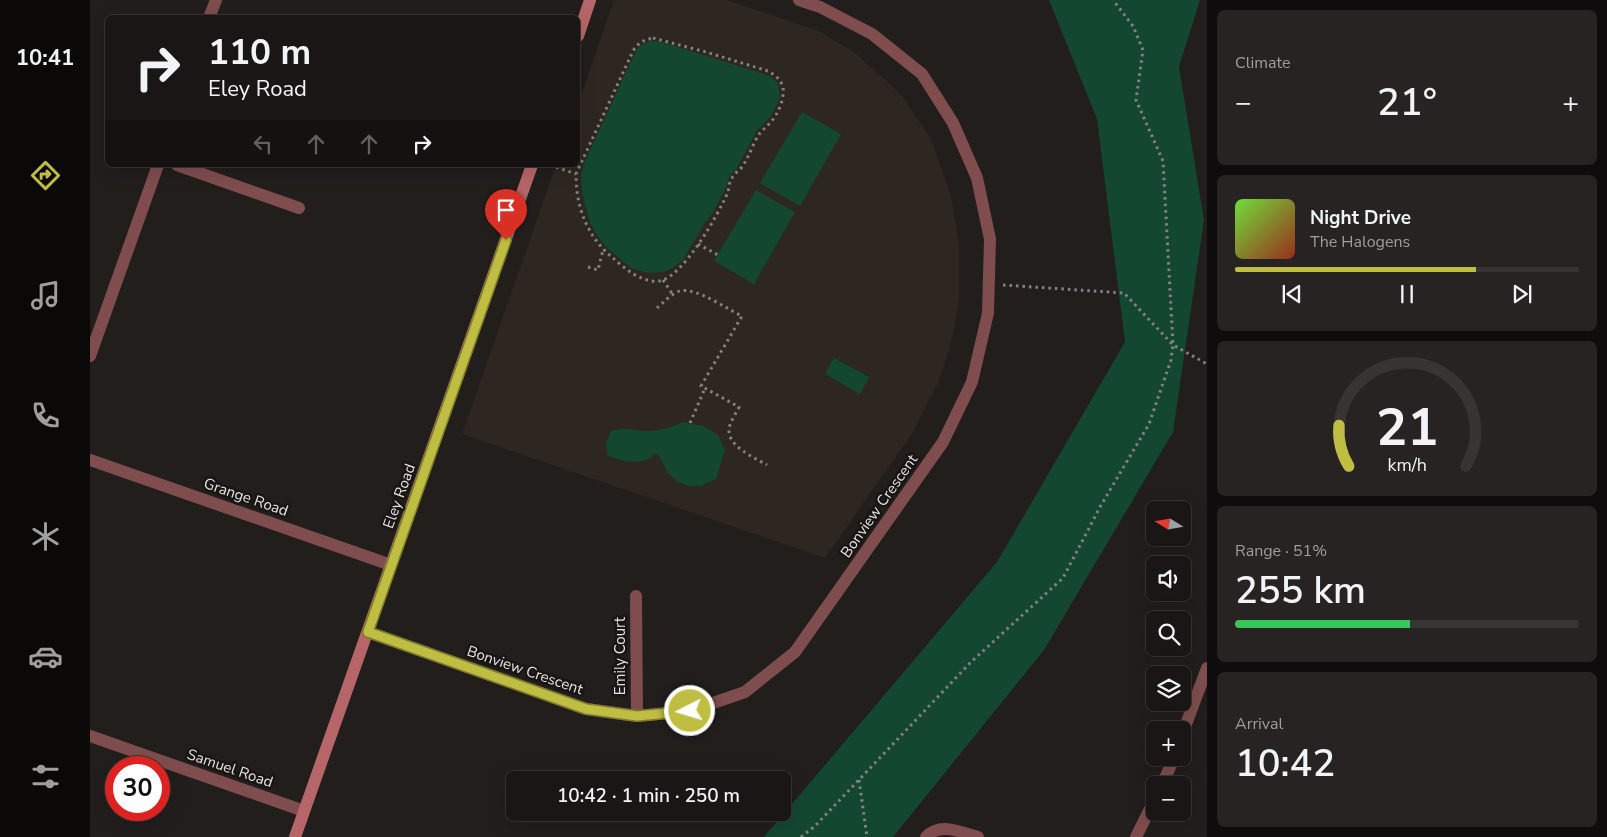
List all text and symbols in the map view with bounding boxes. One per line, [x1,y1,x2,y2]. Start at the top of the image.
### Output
text: 110 m [208,29,311,76]
icon: right [125,35,190,100]
text: 10:41 [16,43,74,73]
text: Climate [1235,52,1290,74]
text: Eley Road [208,74,307,104]
text: 21° [1377,77,1437,128]
text: − [1235,84,1252,122]
text: + [1562,84,1579,122]
icon: left [249,130,277,158]
icon: ahead [302,130,330,158]
icon: ahead [355,130,383,158]
icon: right [408,130,436,158]
icon: directions [28,158,63,193]
pin [485,189,527,240]
icon: arrive [492,196,520,224]
text: Night Drive [1310,205,1411,231]
text: The Halogens [1310,231,1410,253]
icon: music [28,278,63,313]
icon: previous [1278,280,1306,308]
icon: pause [1393,280,1421,308]
icon: next [1508,280,1536,308]
text: 21 [1376,392,1438,463]
icon: phone [28,398,63,433]
street label: Bonview Crescent [836,450,922,562]
text: km/h [1387,453,1427,477]
street label: Eley Road [378,461,420,531]
street label: Grange Road [201,473,291,521]
north arrow [1146,501,1191,546]
map controls [1146,501,1191,821]
icon: climate [28,519,63,554]
text: Range · 51% [1235,540,1327,562]
button: sound [1146,556,1191,601]
text: 255 km [1235,565,1366,616]
button: search [1146,611,1191,656]
street label: Emily Court [610,616,630,695]
icon: car [28,639,63,674]
street label: Bonview Crescent [464,641,586,699]
button: layers [1146,666,1191,711]
position arrow [663,684,715,736]
text: Arrival [1235,713,1283,735]
button: + [1146,721,1191,766]
text: 10:42 [1235,738,1335,789]
street label: Samuel Road [184,744,276,792]
speed limit sign: 30 [105,756,170,821]
icon: filters [28,759,63,794]
button: − [1146,776,1191,821]
text: 10:42 · 1 min · 250 m [557,783,740,809]

